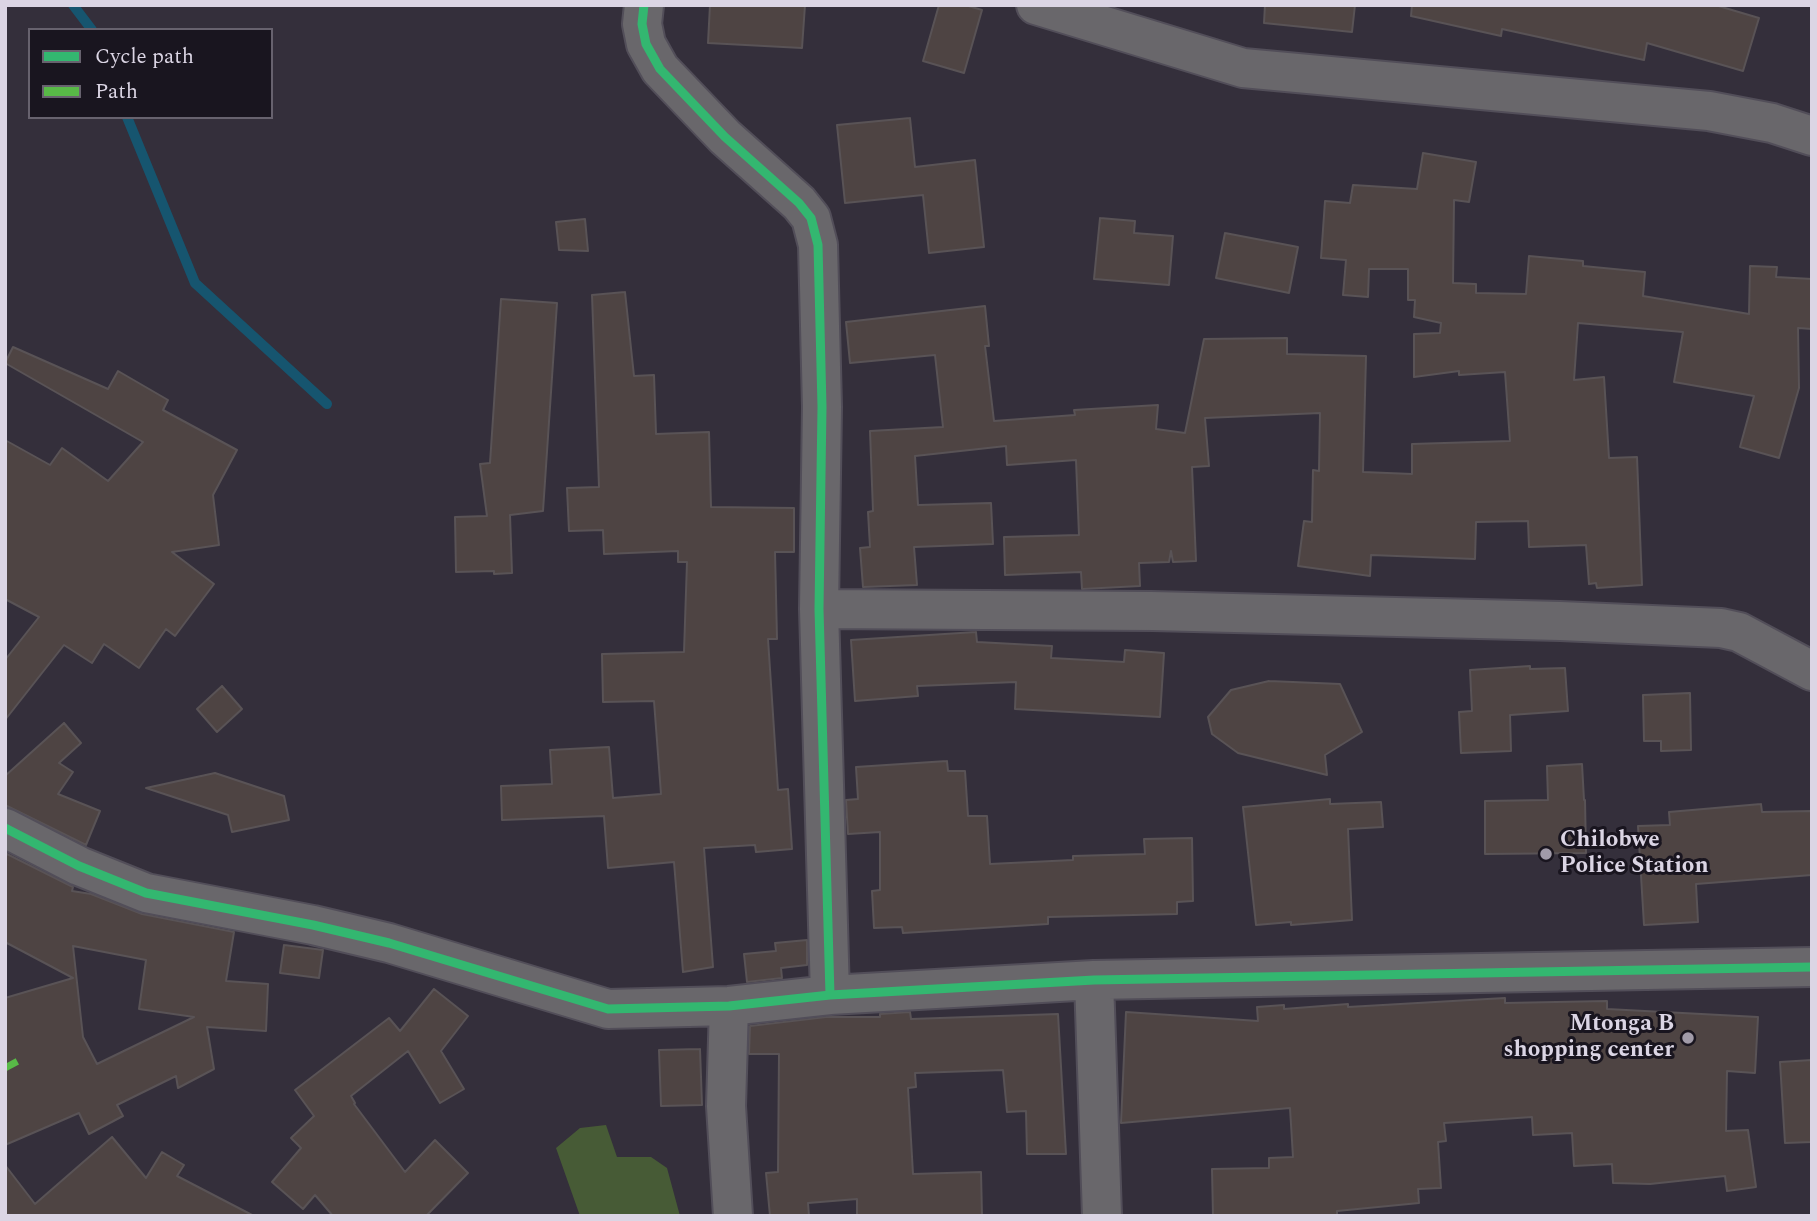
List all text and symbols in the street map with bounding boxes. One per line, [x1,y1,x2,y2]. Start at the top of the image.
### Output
legend [28,28,273,119]
text: Cycle path [95,41,194,73]
text: Path [95,76,138,108]
place label: Chilobwe Police Station [1560,827,1709,881]
marker: Chilobwe Police Station [1538,846,1554,862]
place label: Mtonga B shopping center [1504,1011,1674,1065]
marker: Mtonga B shopping center [1680,1030,1696,1046]

